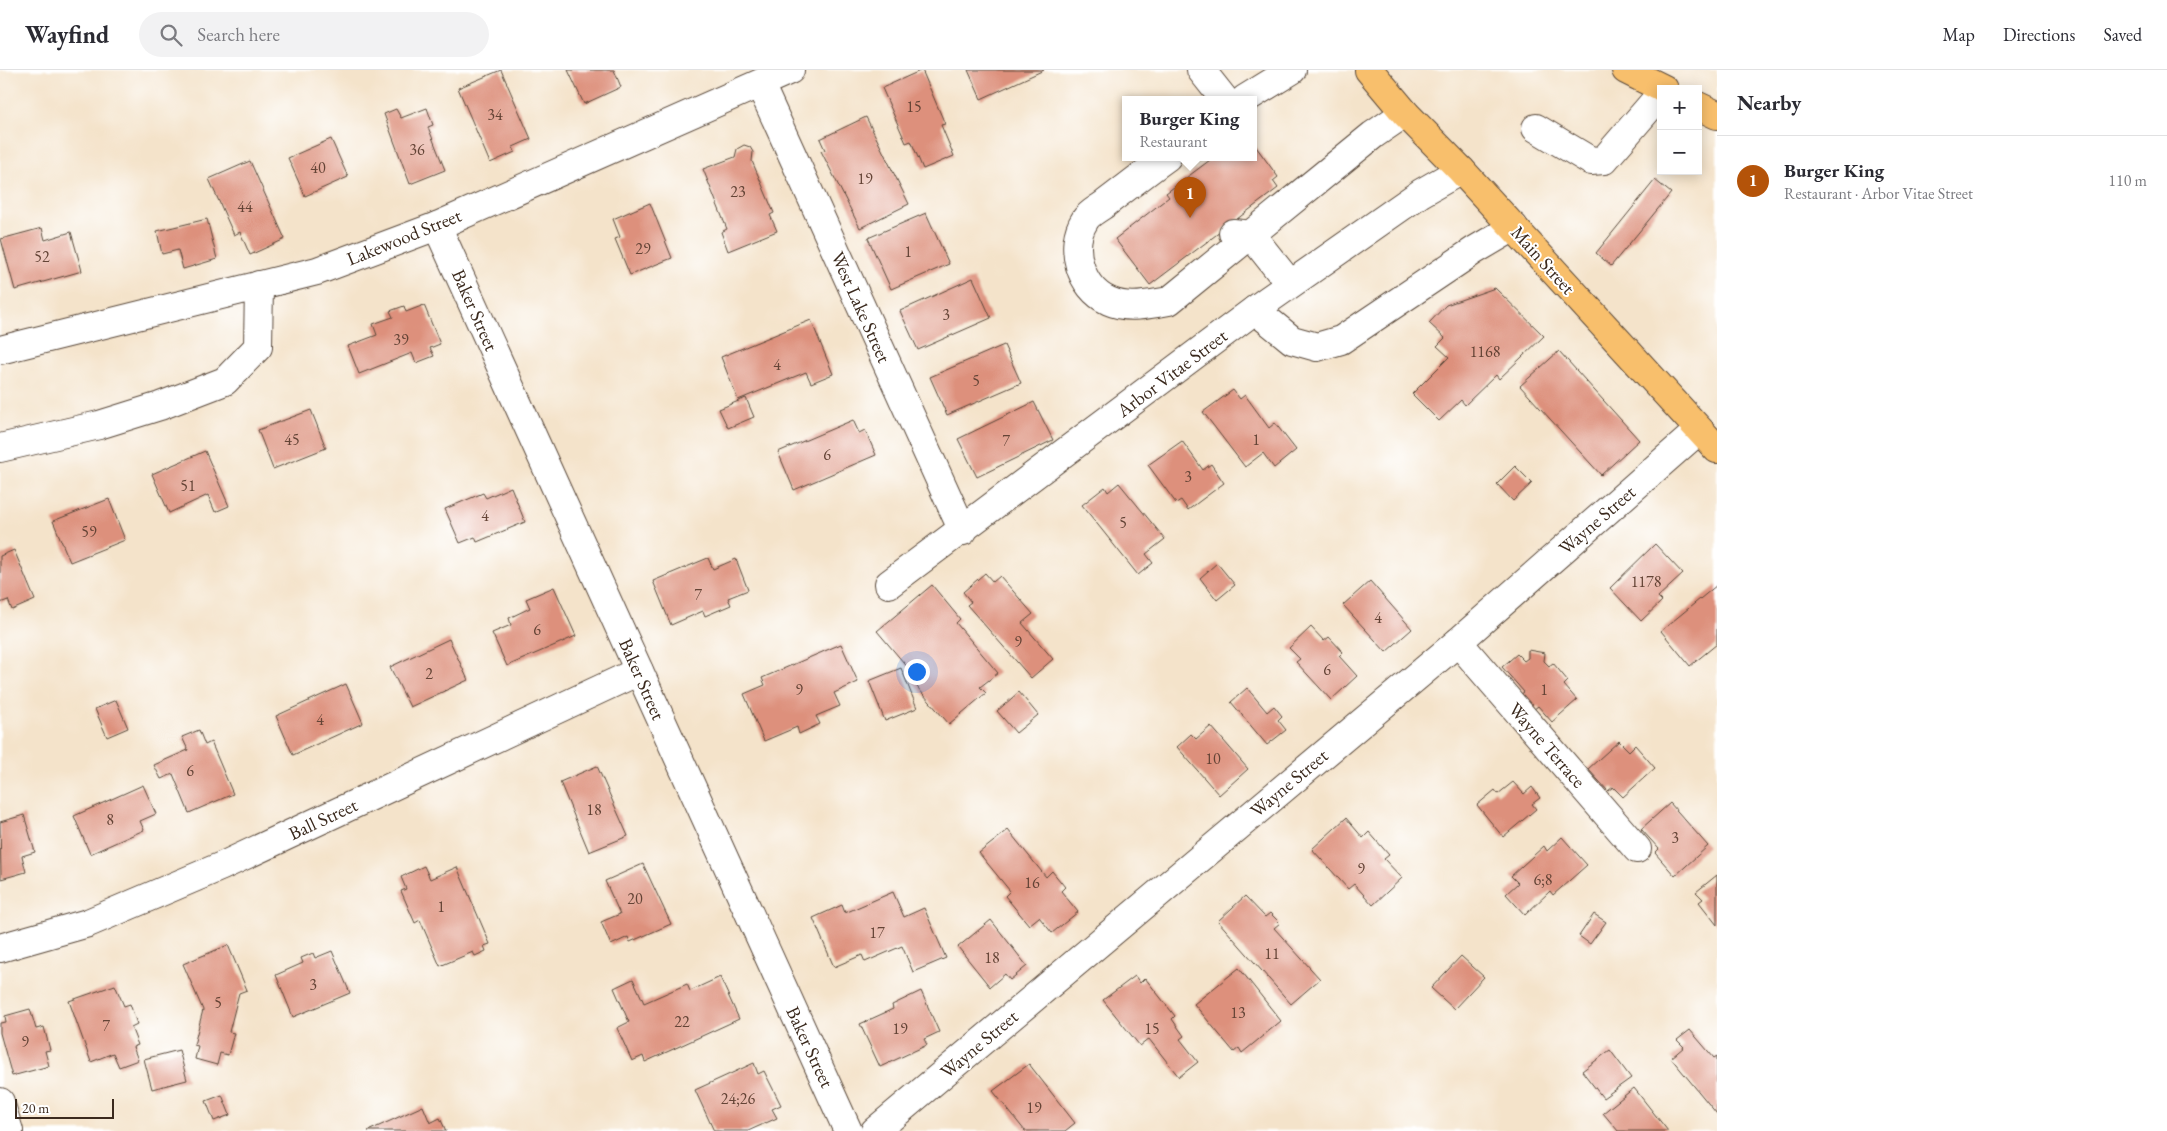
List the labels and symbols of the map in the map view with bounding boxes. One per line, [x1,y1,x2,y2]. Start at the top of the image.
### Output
house number: 15 [906,96,922,117]
house number: 34 [487,104,503,125]
house number: 36 [409,139,425,160]
house number: 40 [310,157,326,178]
house number: 19 [857,168,873,189]
pin: 1 [1174,177,1206,218]
house number: 23 [730,181,746,202]
house number: 44 [237,196,253,217]
street label: Lakewood Street [343,203,465,271]
street label: Main Street [1505,220,1581,300]
house number: 29 [635,238,651,259]
house number: 1 [904,241,912,262]
house number: 52 [34,246,50,267]
street label: West Lake Street [825,247,897,367]
street label: Baker Street [446,265,504,355]
house number: 3 [942,304,950,325]
street label: Arbor Vitae Street [1111,323,1232,423]
house number: 39 [393,329,409,350]
house number: 1168 [1470,341,1501,362]
house number: 4 [773,354,781,375]
house number: 5 [972,370,980,391]
house number: 45 [284,429,300,450]
house number: 1 [1252,429,1260,450]
house number: 7 [1002,430,1010,451]
house number: 6 [823,444,831,465]
house number: 3 [1184,466,1192,487]
house number: 51 [180,475,196,496]
street label: Wayne Street [1553,480,1641,560]
house number: 4 [481,505,489,526]
house number: 5 [1119,512,1127,533]
house number: 59 [81,521,97,542]
house number: 1178 [1631,571,1662,592]
house number: 7 [694,584,702,605]
house number: 4 [1374,607,1382,628]
house number: 6 [533,619,541,640]
house number: 9 [1014,631,1022,652]
street label: Baker Street [613,634,671,724]
your location [904,659,930,685]
house number: 6 [1323,659,1331,680]
house number: 2 [425,663,433,684]
house number: 9 [795,679,803,700]
house number: 1 [1540,679,1548,700]
street label: Wayne Terrace [1503,697,1591,793]
house number: 4 [316,709,324,730]
street label: Wayne Street [1245,743,1333,823]
house number: 10 [1205,748,1221,769]
house number: 6 [186,760,194,781]
street label: Ball Street [284,792,362,846]
house number: 18 [586,799,602,820]
house number: 8 [106,809,114,830]
house number: 3 [1671,827,1679,848]
house number: 9 [1357,858,1365,879]
house number: 6;8 [1533,869,1553,890]
house number: 16 [1024,872,1040,893]
house number: 20 [627,888,643,909]
house number: 1 [437,896,445,917]
house number: 17 [869,922,885,943]
house number: 11 [1264,943,1280,964]
house number: 18 [984,947,1000,968]
house number: 3 [309,974,317,995]
house number: 5 [214,992,222,1013]
street label: Baker Street [780,1002,840,1092]
house number: 13 [1230,1002,1246,1023]
street label: Wayne Street [935,1004,1023,1084]
house number: 22 [674,1011,690,1032]
house number: 7 [102,1015,110,1036]
house number: 19 [892,1018,908,1039]
house number: 15 [1144,1018,1160,1039]
house number: 9 [21,1031,29,1052]
house number: 24;26 [721,1088,756,1109]
scale bar [15,1096,114,1119]
house number: 19 [1026,1097,1042,1118]

